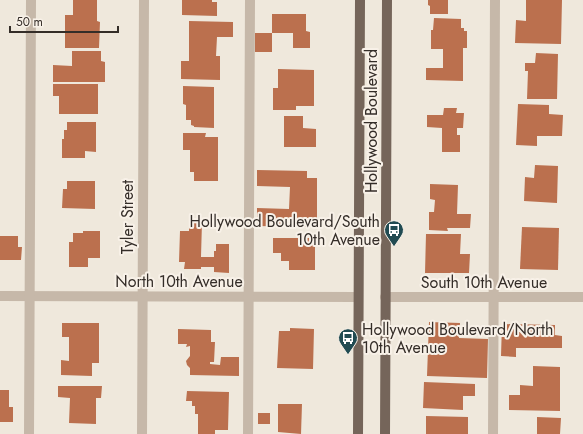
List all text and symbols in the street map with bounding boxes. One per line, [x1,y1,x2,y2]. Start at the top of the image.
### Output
scale bar [10,8,118,34]
text: 50 m [16,13,43,31]
street label: Hollywood Boulevard [360,49,383,193]
street label: Tyler Street [116,180,139,254]
place label: Hollywood Boulevard/South 10th Avenue [189,210,380,251]
bus stop icon: Hollywood Boulevard/South 10th Avenue [383,219,405,247]
street label: North 10th Avenue [115,270,243,293]
street label: South 10th Avenue [421,271,547,294]
place label: Hollywood Boulevard/North 10th Avenue [362,318,553,359]
bus stop icon: Hollywood Boulevard/North 10th Avenue [337,327,359,355]

